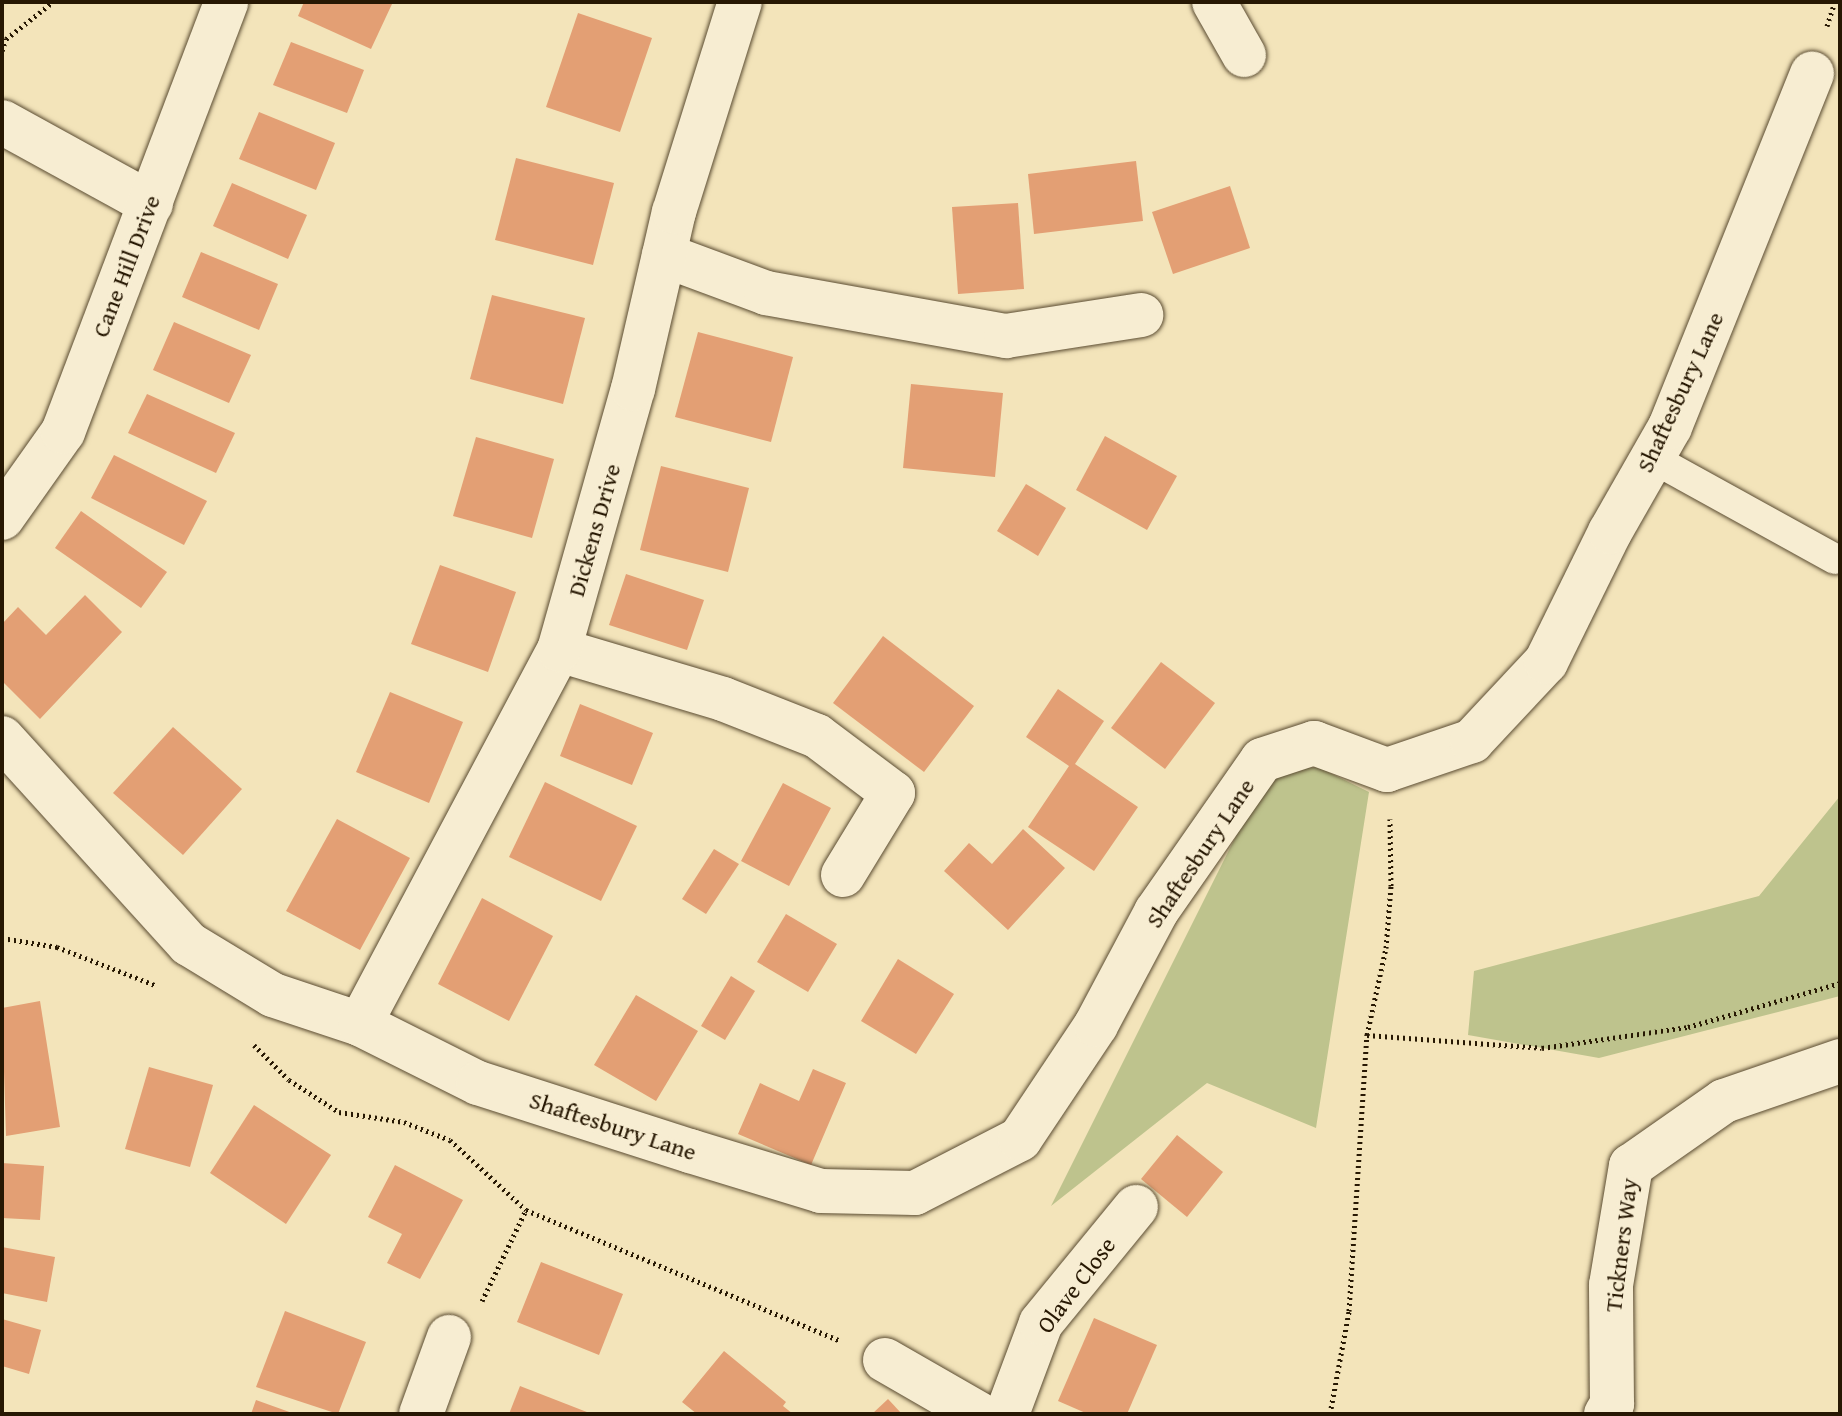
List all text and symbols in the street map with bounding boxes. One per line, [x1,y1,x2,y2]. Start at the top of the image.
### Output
street label: Cane Hill Drive [86,191,166,341]
street label: Shaftesbury Lane [1630,307,1730,477]
street label: Dickens Drive [561,460,627,600]
street label: Shaftesbury Lane [1139,773,1261,933]
street label: Shaftesbury Lane [526,1085,700,1167]
street label: Tickners Way [1598,1176,1644,1314]
street label: Olave Close [1030,1231,1122,1339]

